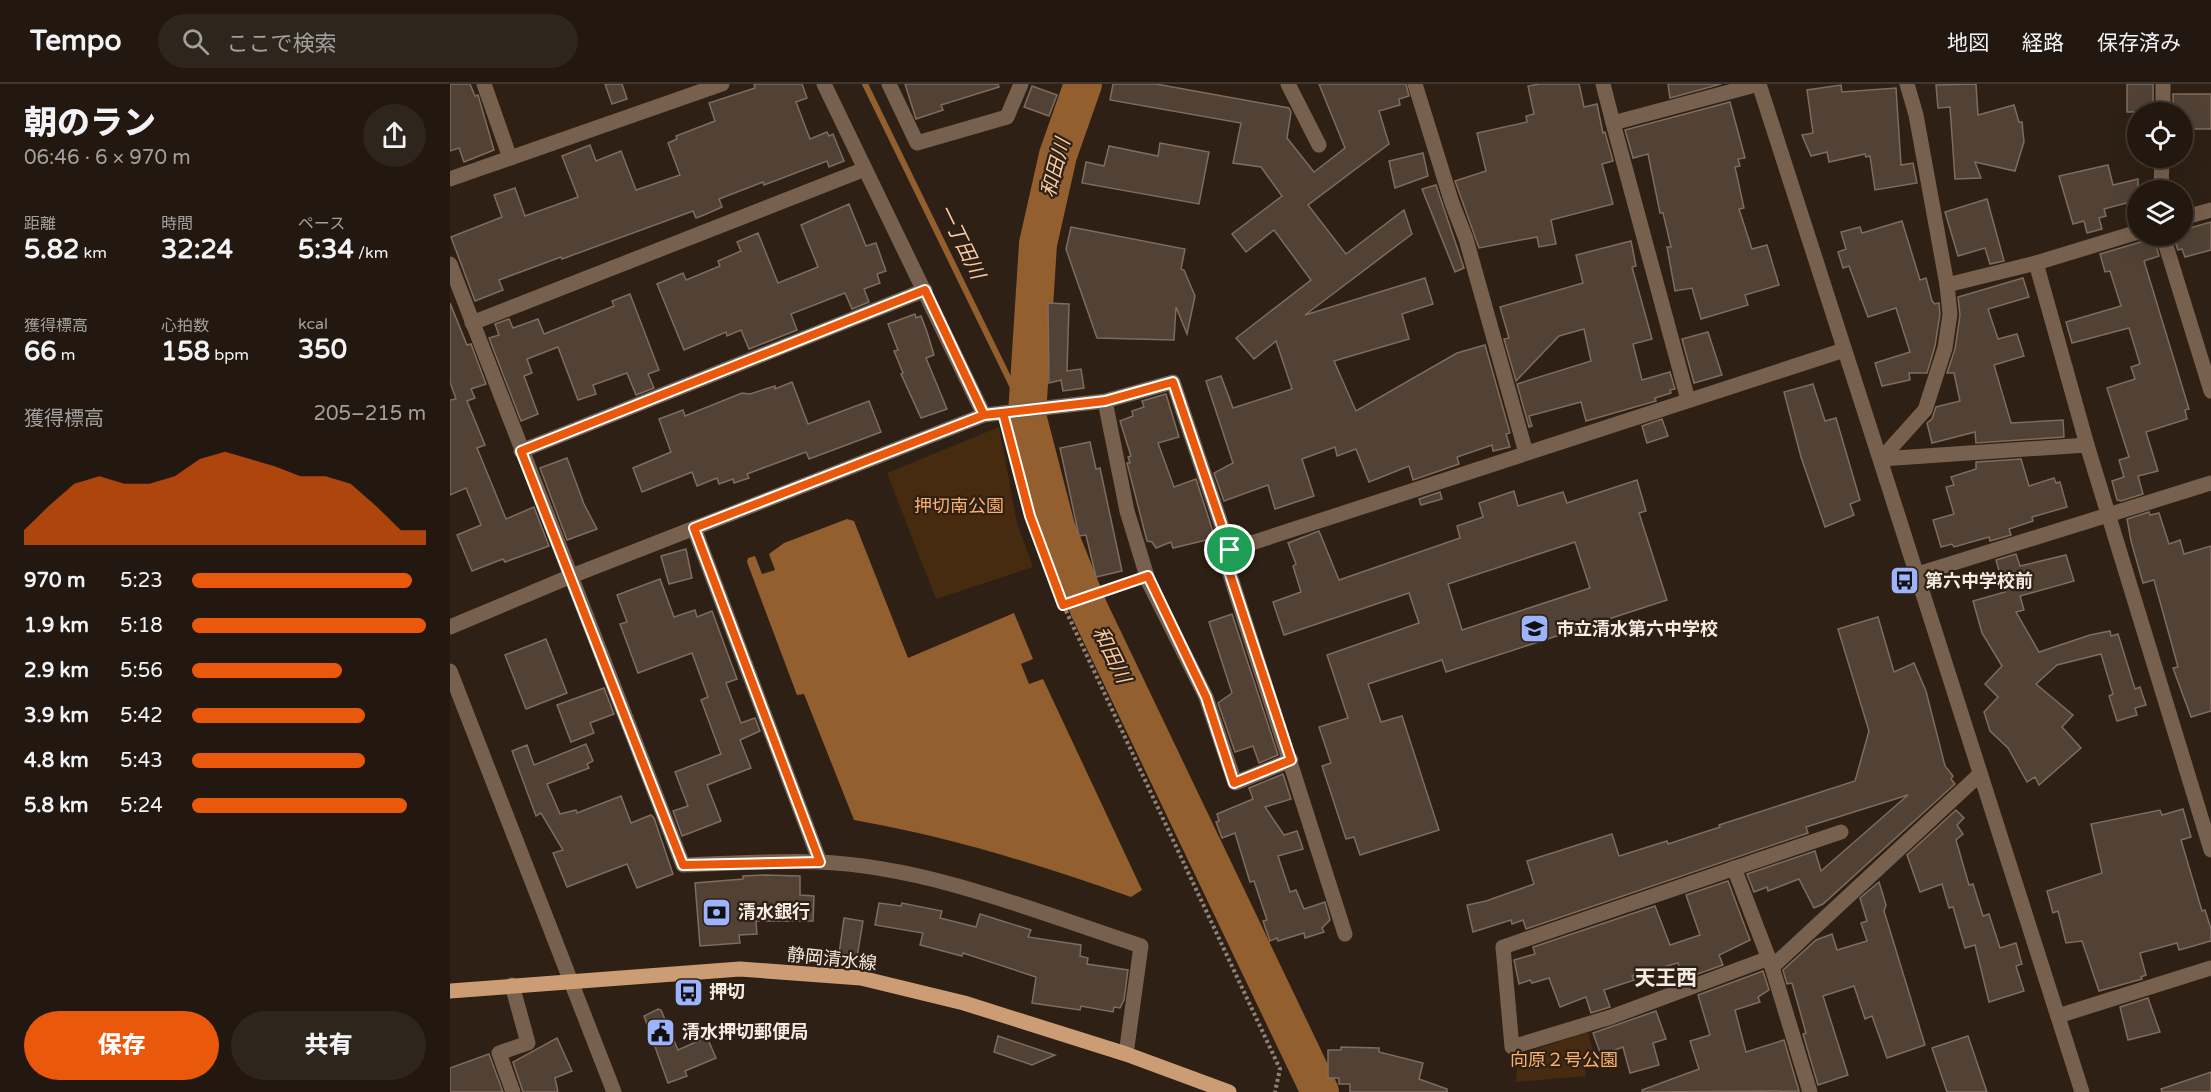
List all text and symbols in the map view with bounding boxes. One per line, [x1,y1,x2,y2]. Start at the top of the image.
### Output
search box [158,14,578,68]
text: Tempo [30,24,122,58]
icon: search [179,25,212,58]
text: ここで検索 [227,31,337,57]
text: 地図 [1947,31,1989,56]
text: 経路 [2022,31,2064,56]
text: 保存済み [2097,31,2181,56]
map controls [2127,102,2193,246]
button: locate [2127,102,2193,168]
text: 朝のラン [24,104,156,143]
button: share [363,104,426,167]
water label: 和田川 [1037,134,1076,200]
text: 06:46 · 6 × 970 m [24,146,191,170]
button: layers [2127,180,2193,246]
water label: 一丁田川 [933,201,990,285]
text: 距離 [24,214,56,234]
text: 時間 [161,214,193,234]
text: ペース [298,214,345,234]
text: 5.82 [24,234,79,265]
text: 32:24 [161,234,233,265]
text: 5:34 [298,234,354,265]
text: km [79,243,107,263]
text: /km [354,243,388,263]
text: kcal [298,314,328,334]
text: 獲得標高 [24,316,88,336]
text: 心拍数 [161,316,209,336]
text: 350 [298,334,347,365]
text: 66 [24,336,57,367]
text: 158 [161,336,210,367]
text: m [57,345,76,365]
text: bpm [210,345,249,365]
text: 205–215 m [313,402,426,426]
text: 獲得標高 [24,407,104,431]
park label: 押切南公園 [914,495,1004,517]
pin [1204,524,1255,575]
icon: arrive [1213,533,1246,566]
bus stop icon: 第六中学校前 [1888,565,1920,597]
text: 970 m [24,569,85,593]
text: 5:23 [120,569,163,593]
place label: 第六中学校前 [1925,570,2033,592]
school or university icon: 市立清水第六中学校 [1519,613,1551,645]
text: 1.9 km [24,614,89,638]
text: 5:18 [120,614,163,638]
place label: 市立清水第六中学校 [1556,618,1718,640]
water label: 和田川 [1087,623,1136,689]
text: 2.9 km [24,659,89,683]
text: 5:56 [120,659,163,683]
text: 3.9 km [24,704,89,728]
text: 5:42 [120,704,163,728]
text: 4.8 km [24,749,89,773]
text: 5:43 [120,749,163,773]
text: 5.8 km [24,794,88,818]
text: 5:24 [120,794,163,818]
bank icon: 清水銀行 [701,896,733,928]
place label: 清水銀行 [738,901,810,923]
street label: 静岡清水線 [786,943,878,975]
district label: 天王西 [1635,966,1698,991]
bus stop icon: 押切 [672,976,704,1008]
place label: 押切 [709,981,745,1003]
button: 保存 [24,1011,219,1080]
button: 共有 [231,1011,426,1080]
public building icon: 清水押切郵便局 [645,1016,677,1048]
place label: 清水押切郵便局 [682,1021,808,1043]
park label: 向原２号公園 [1510,1049,1618,1071]

